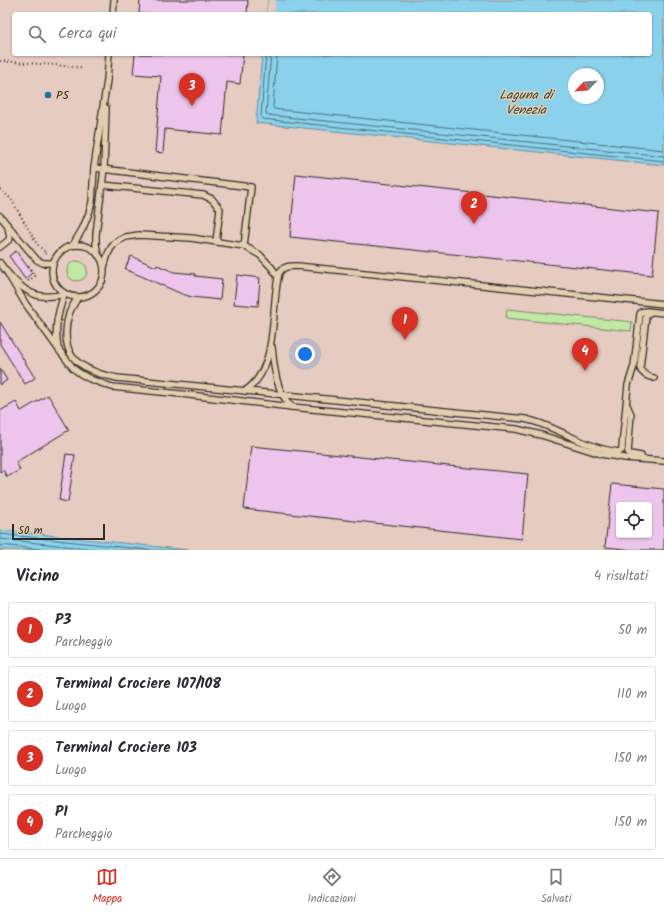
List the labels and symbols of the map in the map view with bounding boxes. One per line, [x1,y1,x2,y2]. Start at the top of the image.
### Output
north arrow [568,68,604,104]
pin: 3 [179,73,205,106]
water label: Laguna di Venezia [499,85,556,121]
place label: P5 [56,86,71,105]
marker: P5 [43,90,53,100]
pin: 2 [461,191,487,224]
pin: 1 [392,307,418,340]
pin: 4 [572,338,598,371]
your location [295,344,315,364]
scale bar [12,522,105,541]

